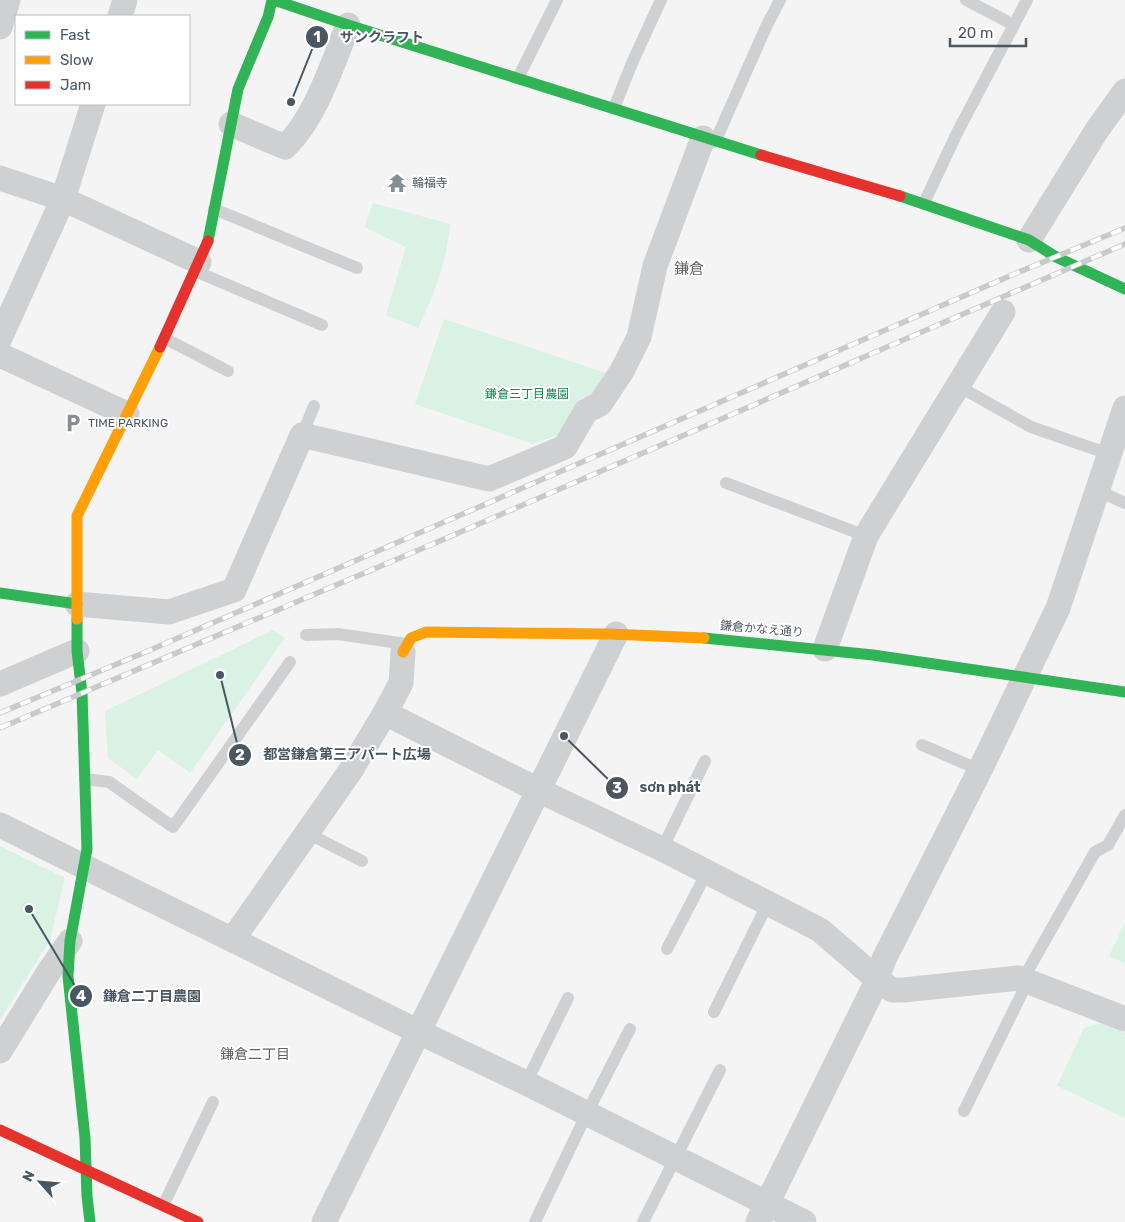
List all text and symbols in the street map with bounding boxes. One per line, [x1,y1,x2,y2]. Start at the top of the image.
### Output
legend [15,15,190,105]
scale bar [950,15,1026,47]
callout: サンクラフト [305,22,434,51]
text: 20 m [958,24,993,42]
text: Fast [60,26,90,44]
text: 1 [313,28,321,46]
text: サンクラフト [340,29,424,46]
text: Slow [60,51,93,69]
text: Jam [60,76,91,94]
temple icon: 輪福寺 [386,172,408,194]
place label: 輪福寺 [412,176,448,190]
district label: 鎌倉 [674,260,704,278]
park label: 鎌倉三丁目農園 [485,387,569,401]
parking icon: TIME PARKING [62,412,84,434]
place label: TIME PARKING [88,416,168,430]
street label: 鎌倉かなえ通り [720,618,804,640]
callout: 都営鎌倉第三アパート広場 [228,740,441,769]
text: 2 [235,746,245,764]
text: 都営鎌倉第三アパート広場 [263,746,431,763]
callout: sơn phát [605,773,711,802]
text: 3 [612,779,622,797]
text: sơn phát [639,779,701,796]
callout: 鎌倉二丁目農園 [68,981,211,1010]
text: 4 [76,987,86,1005]
text: 鎌倉二丁目農園 [103,988,201,1005]
district label: 鎌倉二丁目 [220,1046,290,1063]
north arrow [15,1157,65,1207]
text: N [19,1168,39,1185]

